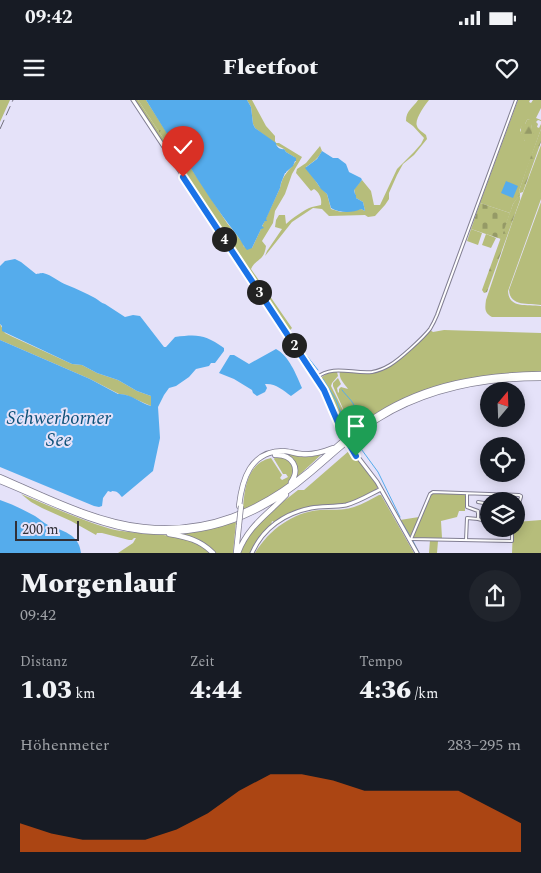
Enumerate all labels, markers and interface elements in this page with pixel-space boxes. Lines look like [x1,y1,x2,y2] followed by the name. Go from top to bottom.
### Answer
[25,3,73,32] text: 09:42
[223,51,318,84] text: Fleetfoot
[20,54,48,82] icon: menu
[493,54,521,82] icon: heart
[162,126,204,177] pin
[169,133,197,161] icon: check
[212,226,236,252] pin: 4
[221,229,228,250] text: 4
[246,280,272,304] pin: 3
[256,282,263,303] text: 3
[282,332,306,358] pin: 2
[291,335,298,356] text: 2
[480,382,525,428] north arrow
[480,382,525,537] map controls
[7,404,112,455] water label: Schwerborner See
[335,405,377,456] pin
[342,412,370,440] icon: arrive
[480,437,525,482] button: locate
[480,492,525,537] button: layers
[15,518,79,541] scale bar
[22,519,59,540] text: 200 m
[20,562,176,605] text: Morgenlauf
[469,570,521,622] button: share
[20,603,56,627] text: 09:42
[20,651,68,672] text: Distanz
[190,651,215,672] text: Zeit
[359,651,402,672] text: Tempo
[20,672,72,710] text: 1.03
[190,672,242,710] text: 4:44
[359,672,411,710] text: 4:36
[72,683,95,704] text: km
[411,683,438,704] text: /km
[20,733,109,757] text: Höhenmeter
[447,733,521,757] text: 283–295 m

